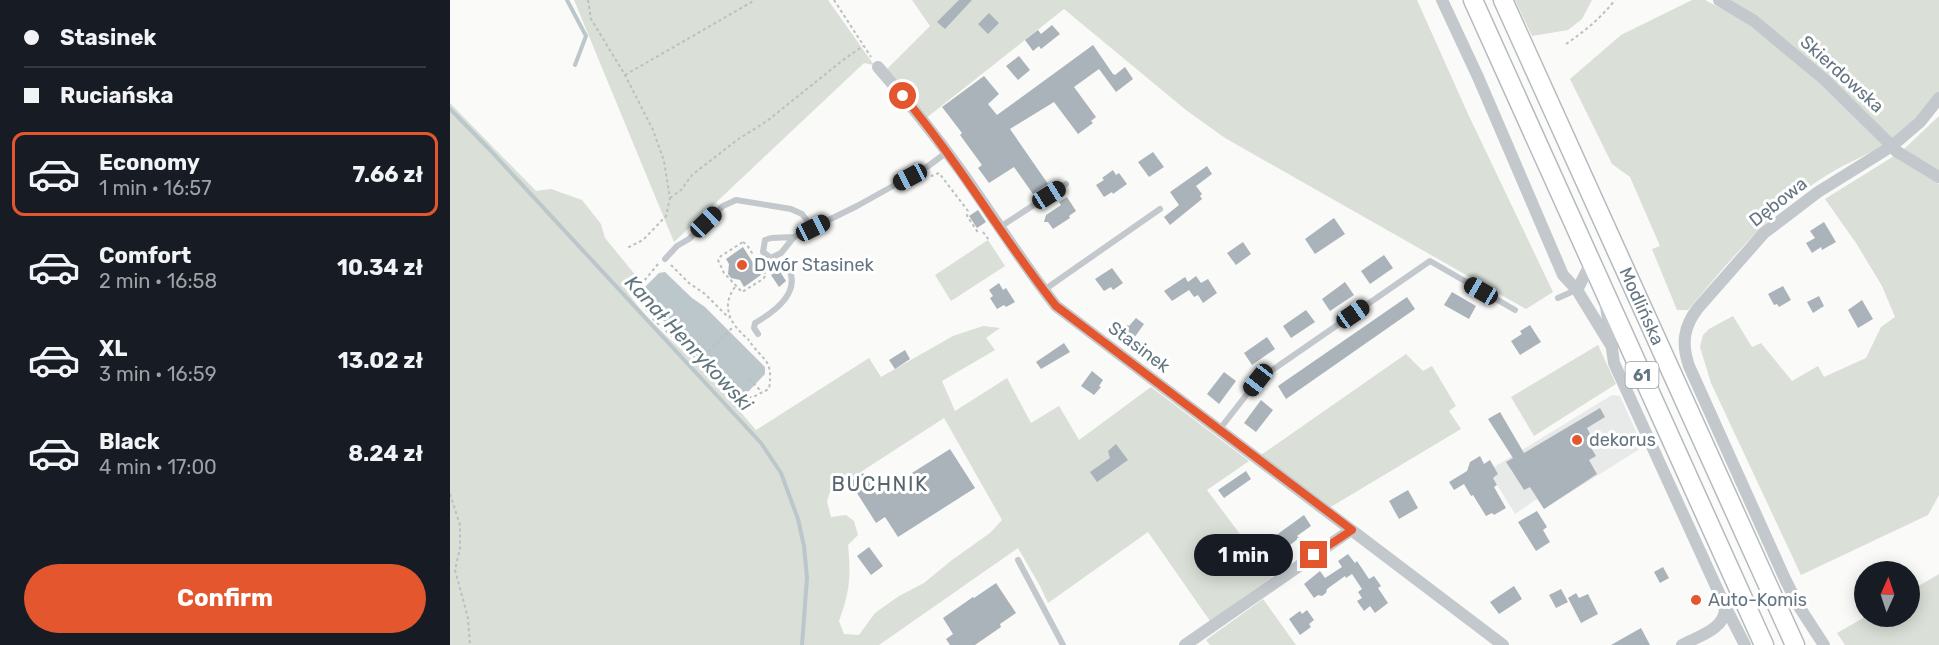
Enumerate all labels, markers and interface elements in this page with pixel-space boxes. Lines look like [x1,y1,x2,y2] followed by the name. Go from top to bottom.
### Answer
[60,24,156,51] text: Stasinek
[1796,31,1888,117] street label: Skierdowska
[60,82,174,109] text: Ruciańska
[889,82,916,109] route start
[27,147,81,201] icon: car
[99,149,200,176] text: Economy
[352,161,423,188] text: 7.66 zł
[890,161,930,193] car
[1745,173,1811,231] street label: Dębowa
[99,176,211,200] text: 1 min · 16:57
[1029,178,1069,212] car
[687,203,725,241] car
[793,212,833,244] car
[27,240,81,294] icon: car
[99,242,191,269] text: Comfort
[337,254,423,281] text: 10.34 zł
[754,254,874,276] place label: Dwór Stasinek
[735,258,749,272] marker: Dwór Stasinek
[1614,264,1669,349] street label: Modlińska
[99,269,217,293] text: 2 min · 16:58
[620,270,759,417] water label: Kanał Henrykowski
[1461,274,1501,308] car
[1333,296,1373,332] car
[1104,317,1175,378] street label: Stasinek
[27,333,81,387] icon: car
[99,335,127,362] text: XL
[338,347,423,374] text: 13.02 zł
[1240,360,1276,400] car
[99,362,217,386] text: 3 min · 16:59
[1626,362,1658,388] road number: 61
[27,426,81,480] icon: car
[99,428,160,455] text: Black
[1589,429,1656,451] place label: dekorus
[1570,433,1584,447] marker: dekorus
[348,440,423,467] text: 8.24 zł
[99,455,217,479] text: 4 min · 17:00
[832,472,928,496] district label: BUCHNIK
[1194,534,1293,576] callout: 1 min
[1300,541,1327,568] route end
[1218,543,1269,567] text: 1 min
[1854,561,1920,627] north arrow
[1854,561,1920,627] map controls
[24,564,426,633] button: Confirm
[1708,589,1807,611] place label: Auto-Komis
[1689,593,1703,607] marker: Auto-Komis

